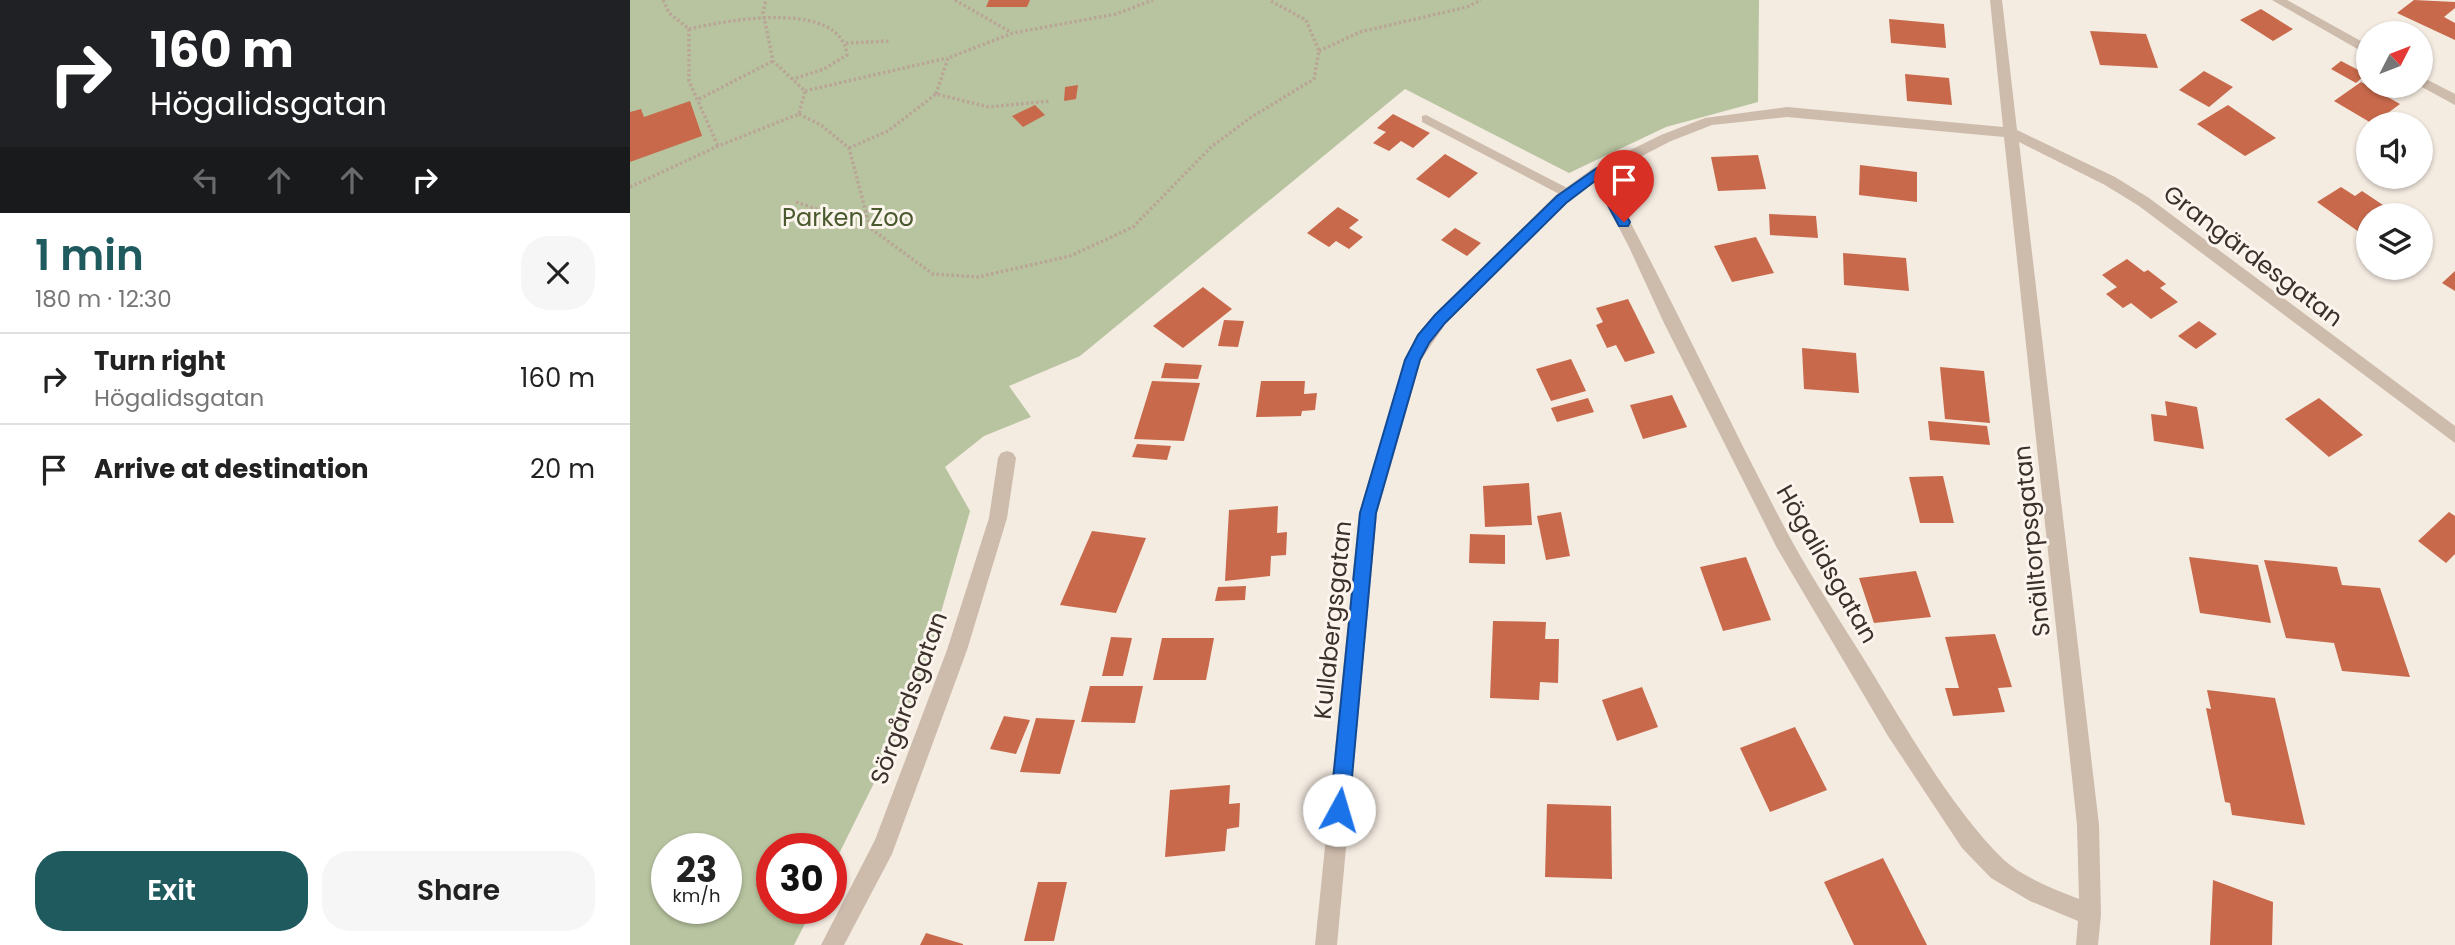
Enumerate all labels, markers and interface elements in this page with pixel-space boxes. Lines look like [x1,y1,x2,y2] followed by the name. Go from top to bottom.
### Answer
[150,16,294,84] text: 160 m
[2356,21,2432,98] north arrow
[2356,21,2433,280] map controls
[35,28,126,119] icon: right
[150,81,387,126] text: Högalidsgatan
[2356,112,2433,189] button: sound
[1594,150,1654,222] pin
[187,161,225,199] icon: left
[260,161,298,199] icon: ahead
[333,161,371,199] icon: ahead
[406,161,444,199] icon: right
[1605,161,1643,199] icon: arrive
[2157,177,2350,334] street label: Grangärdesgatan
[782,201,914,234] park label: Parken Zoo
[2356,203,2433,280] button: layers
[35,226,144,285] text: 1 min
[521,236,595,310] button: close
[35,283,172,315] text: 180 m · 12:30
[94,343,226,379] text: Turn right
[35,360,73,398] icon: right
[520,360,595,396] text: 160 m
[94,382,264,414] text: Högalidsgatan
[2005,444,2058,638] street label: Snälltorpsgatan
[35,451,73,489] icon: arrive
[94,451,369,487] text: Arrive at destination
[530,451,595,487] text: 20 m
[1769,479,1886,649] street label: Högalidsgatan
[1306,519,1359,721] street label: Kullabergsgatan
[862,607,955,789] street label: Sörgårdsgatan
[1302,773,1376,847] position arrow
[756,833,847,924] speed limit sign: 30
[676,845,717,894] text: 23
[35,851,308,931] button: Exit
[322,851,595,931] button: Share
[673,883,720,908] text: km/h

